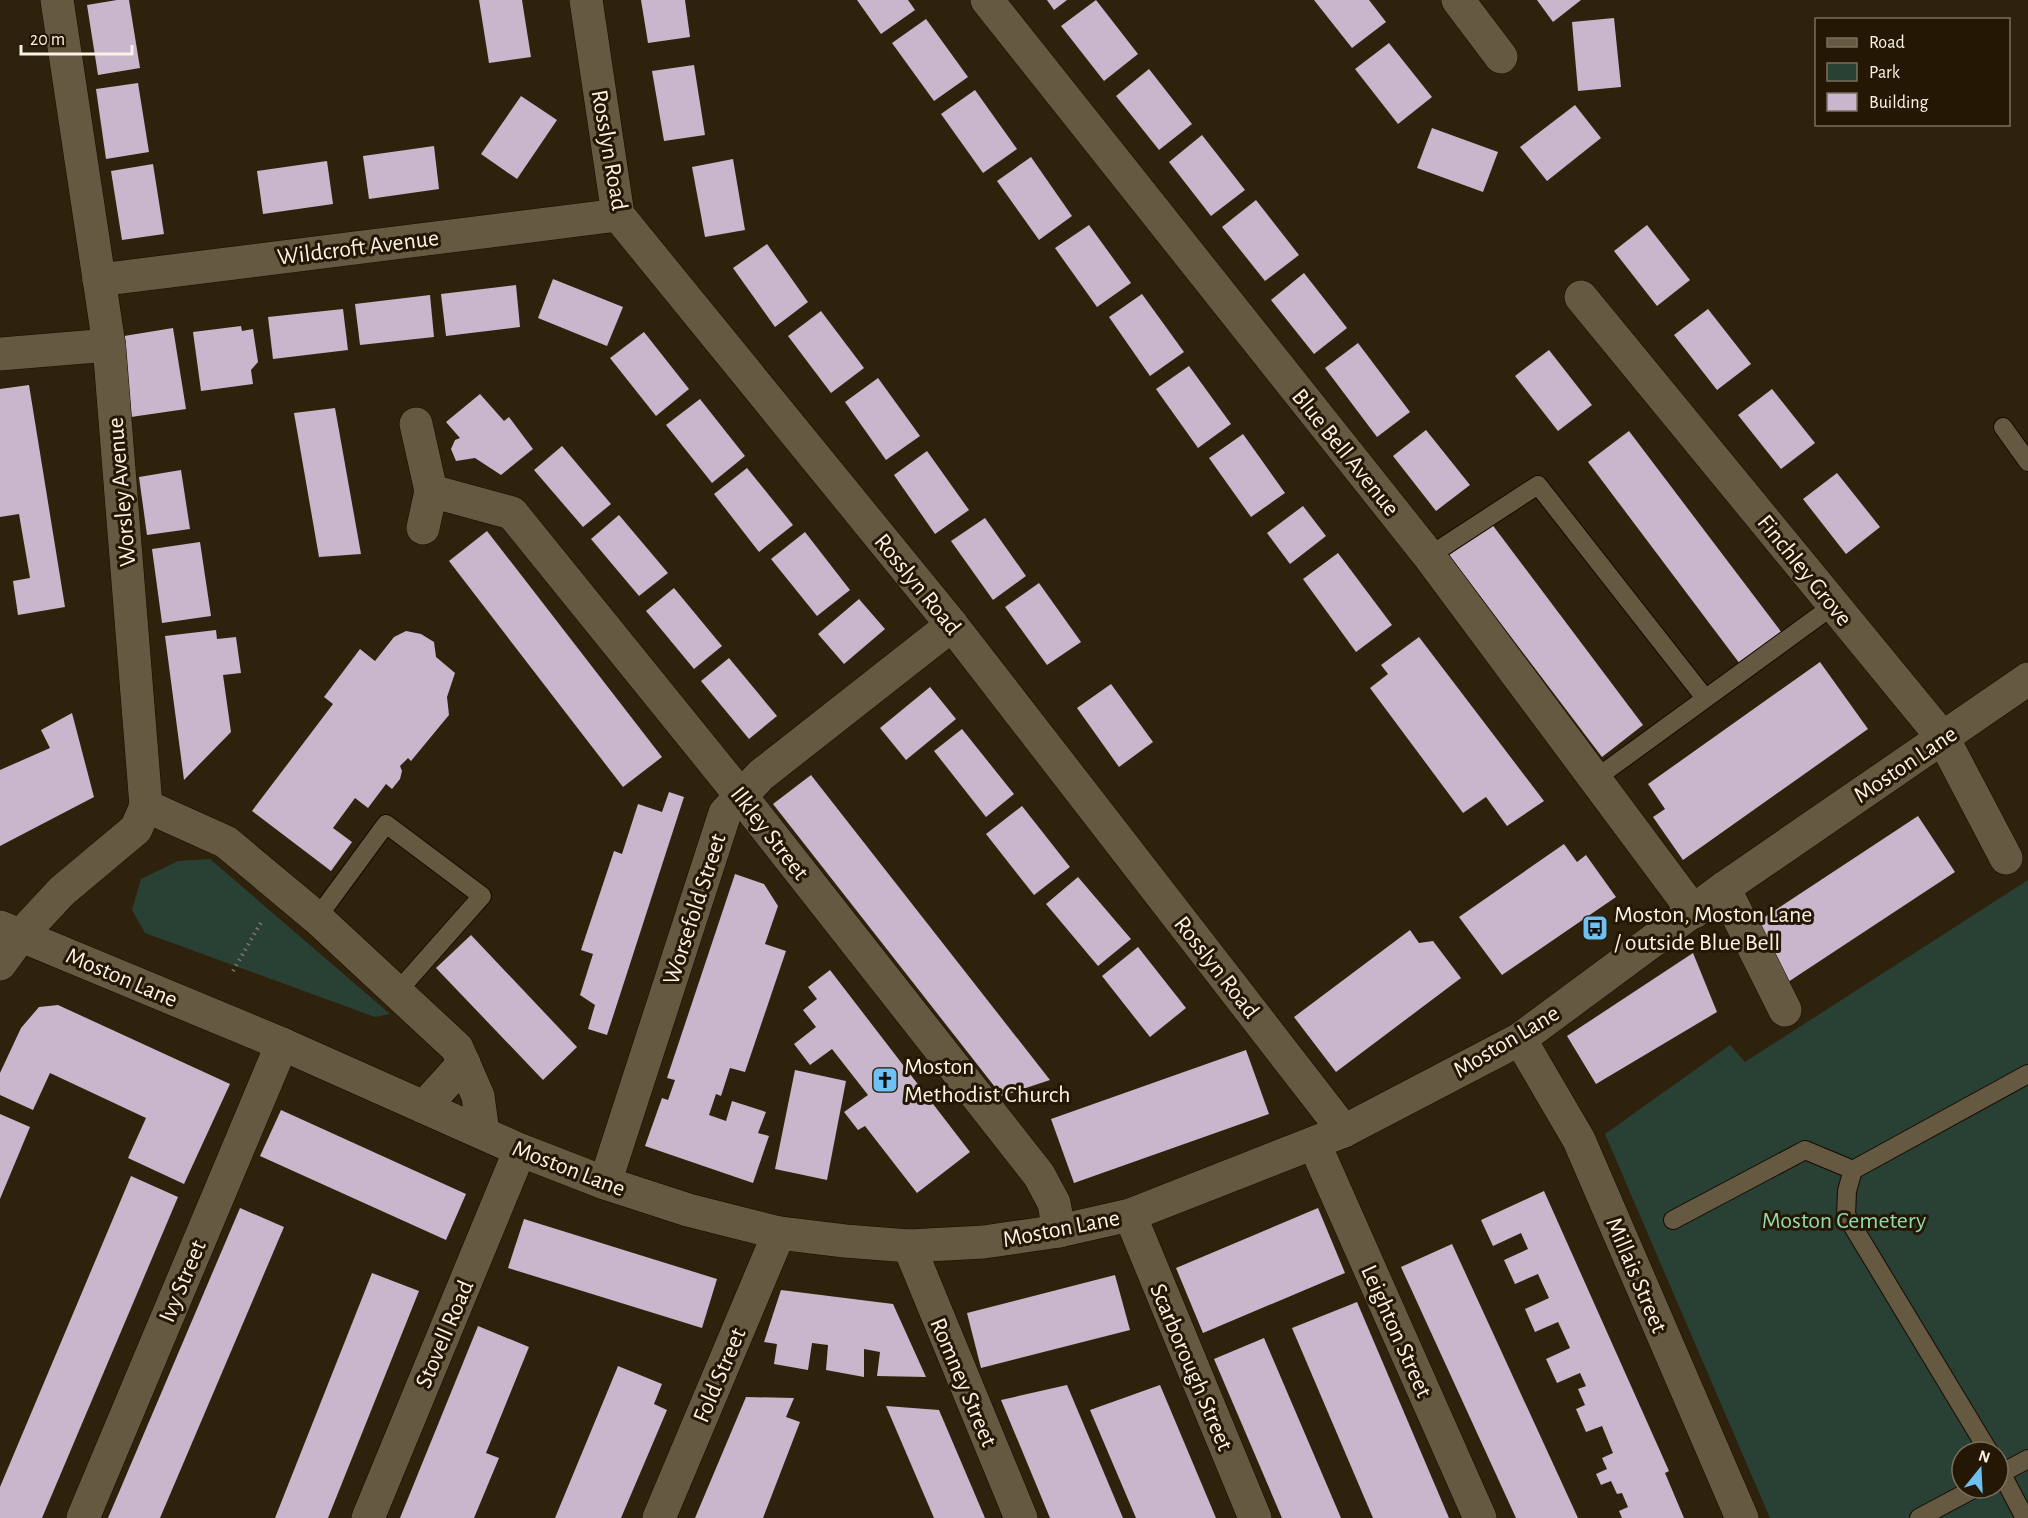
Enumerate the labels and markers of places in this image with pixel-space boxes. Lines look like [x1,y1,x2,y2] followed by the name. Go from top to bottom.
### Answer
[1614,903,1812,955] place label: Moston, Moston Lane / outside Blue Bell
[1580,913,1610,943] bus stop icon: Moston, Moston Lane / outside Blue Bell
[904,1055,1071,1107] place label: Moston Methodist Church
[870,1065,900,1095] church icon: Moston Methodist Church

